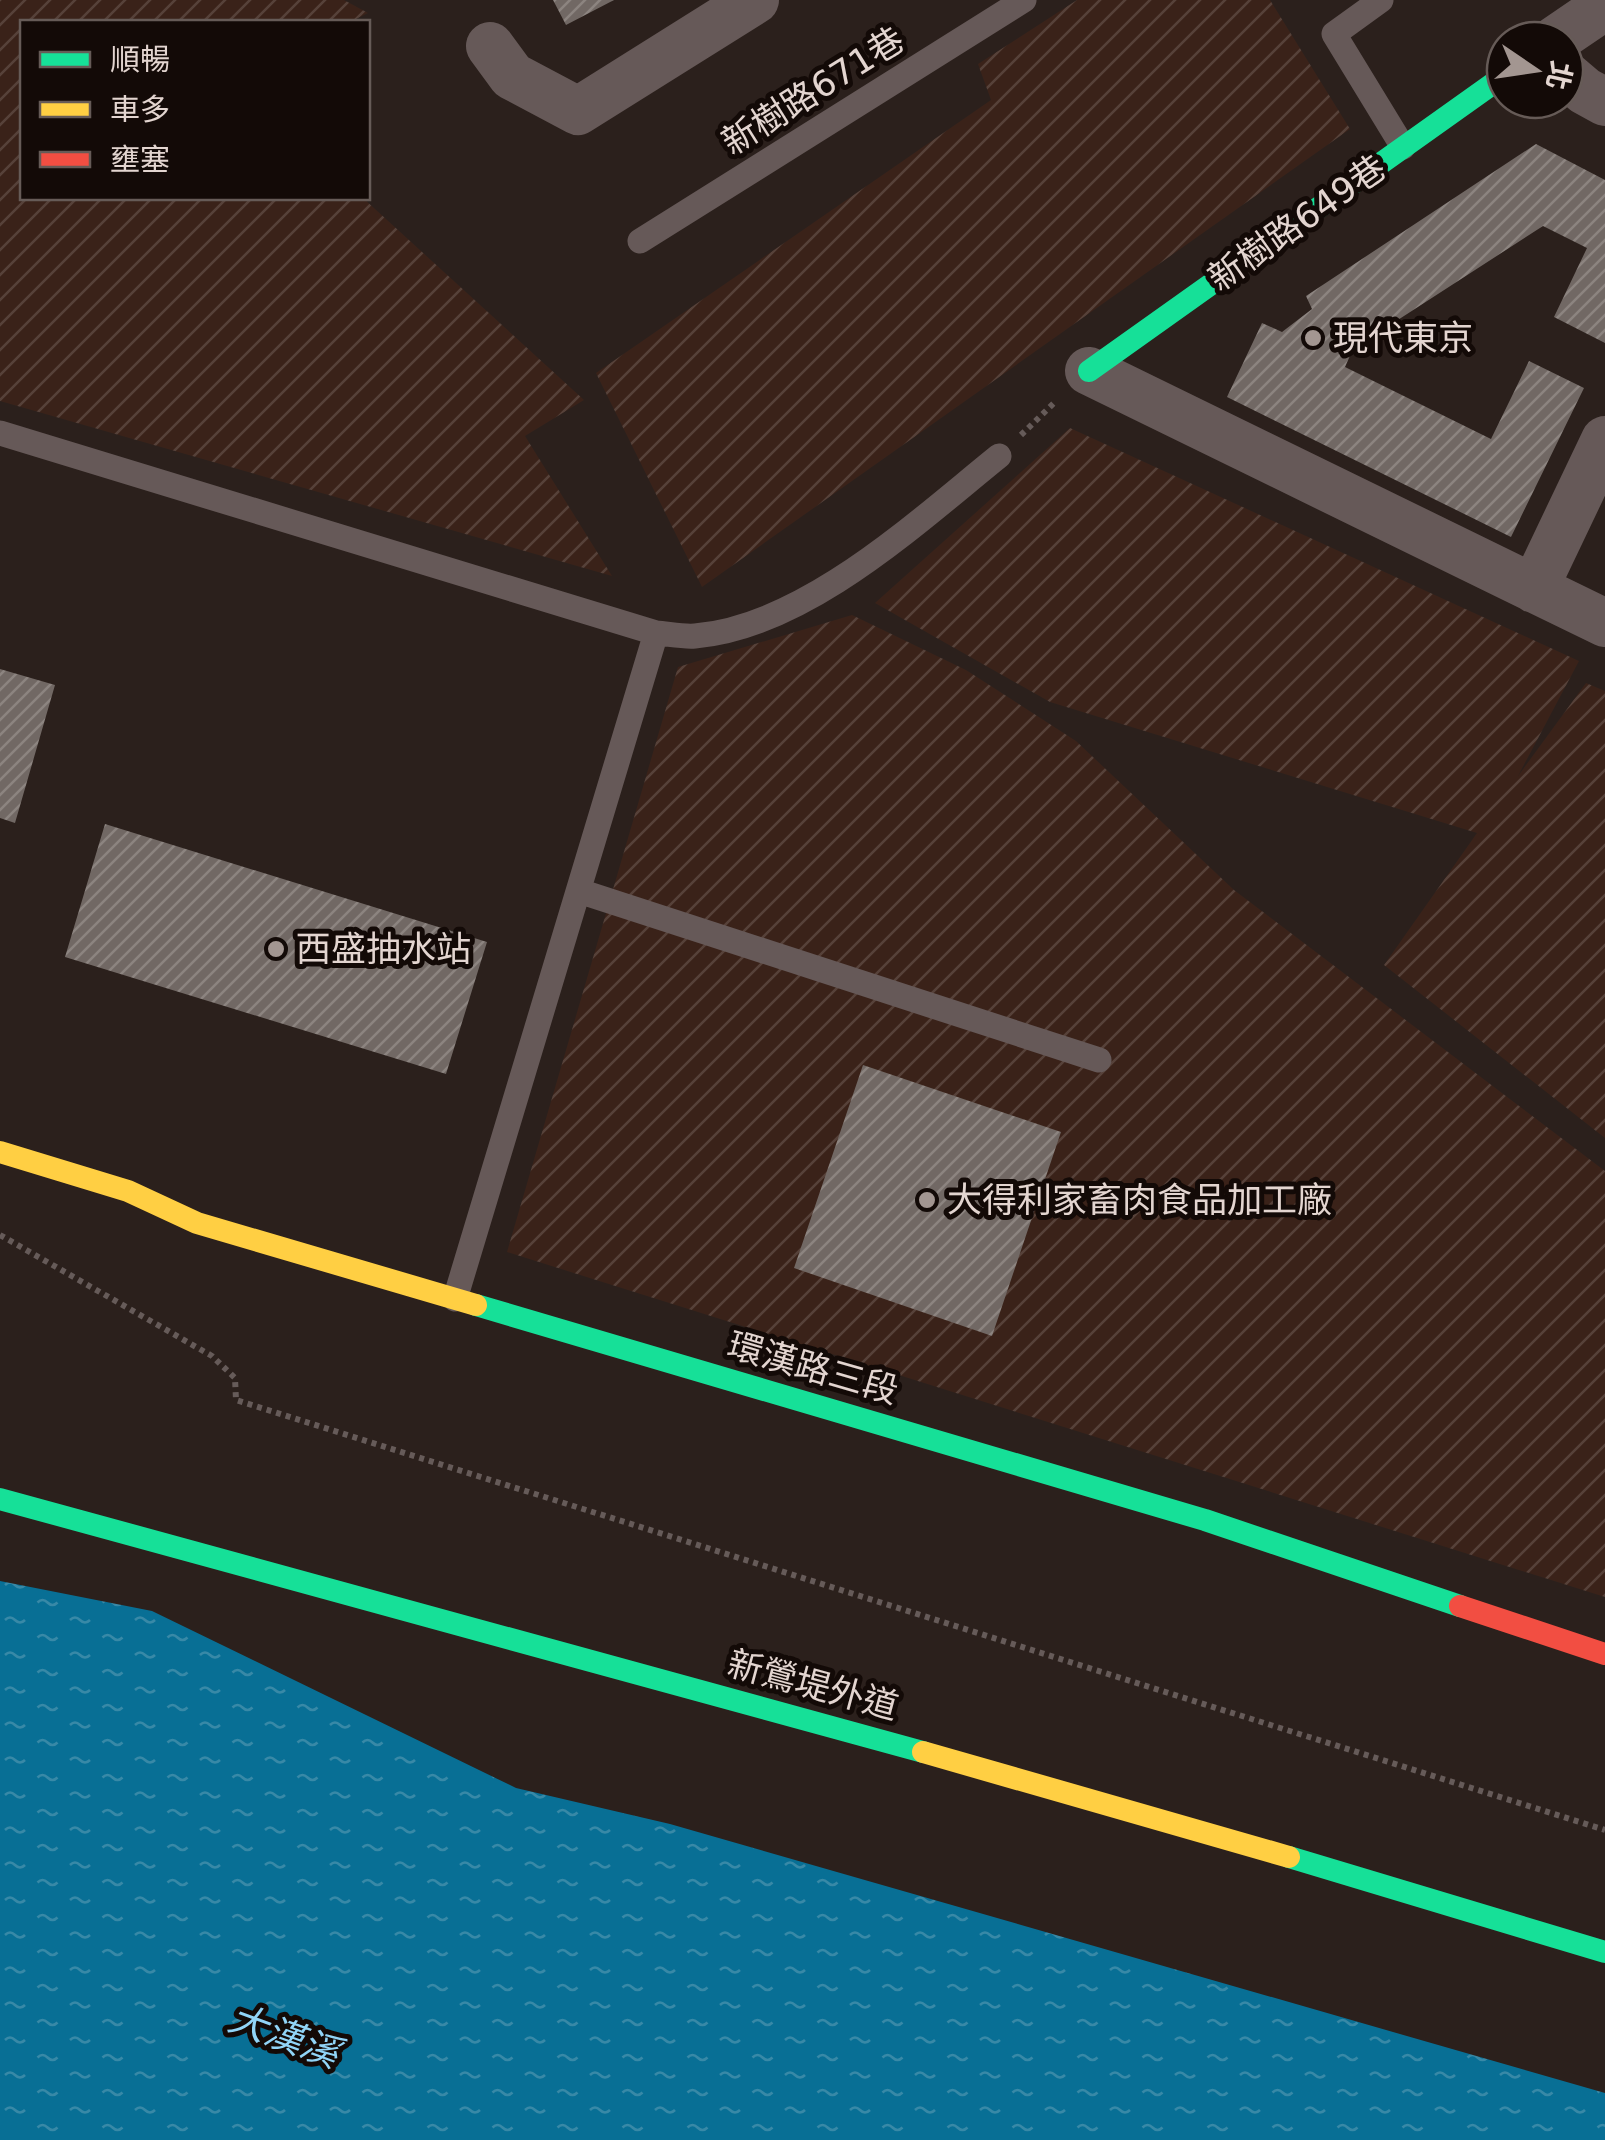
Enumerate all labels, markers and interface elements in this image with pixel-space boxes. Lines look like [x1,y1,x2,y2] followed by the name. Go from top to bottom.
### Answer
[715,19,911,163] street label: 新樹路671巷
[20,20,370,200] legend
[1485,20,1585,120] north arrow
[110,42,170,77] text: 順暢
[1540,58,1578,93] text: 北
[110,92,170,127] text: 車多
[110,142,170,177] text: 壅塞
[1201,147,1393,299] street label: 新樹路649巷
[1333,318,1473,358] place label: 現代東京
[1302,327,1324,349] marker: 現代東京
[296,929,471,969] place label: 西盛抽水站
[265,938,287,960] marker: 西盛抽水站
[947,1180,1332,1220] place label: 大得利家畜肉食品加工廠
[916,1189,938,1211] marker: 大得利家畜肉食品加工廠
[723,1325,903,1411] street label: 環漢路三段
[723,1643,903,1727] street label: 新鶯堤外道
[223,1996,350,2078] water label: 大漢溪

